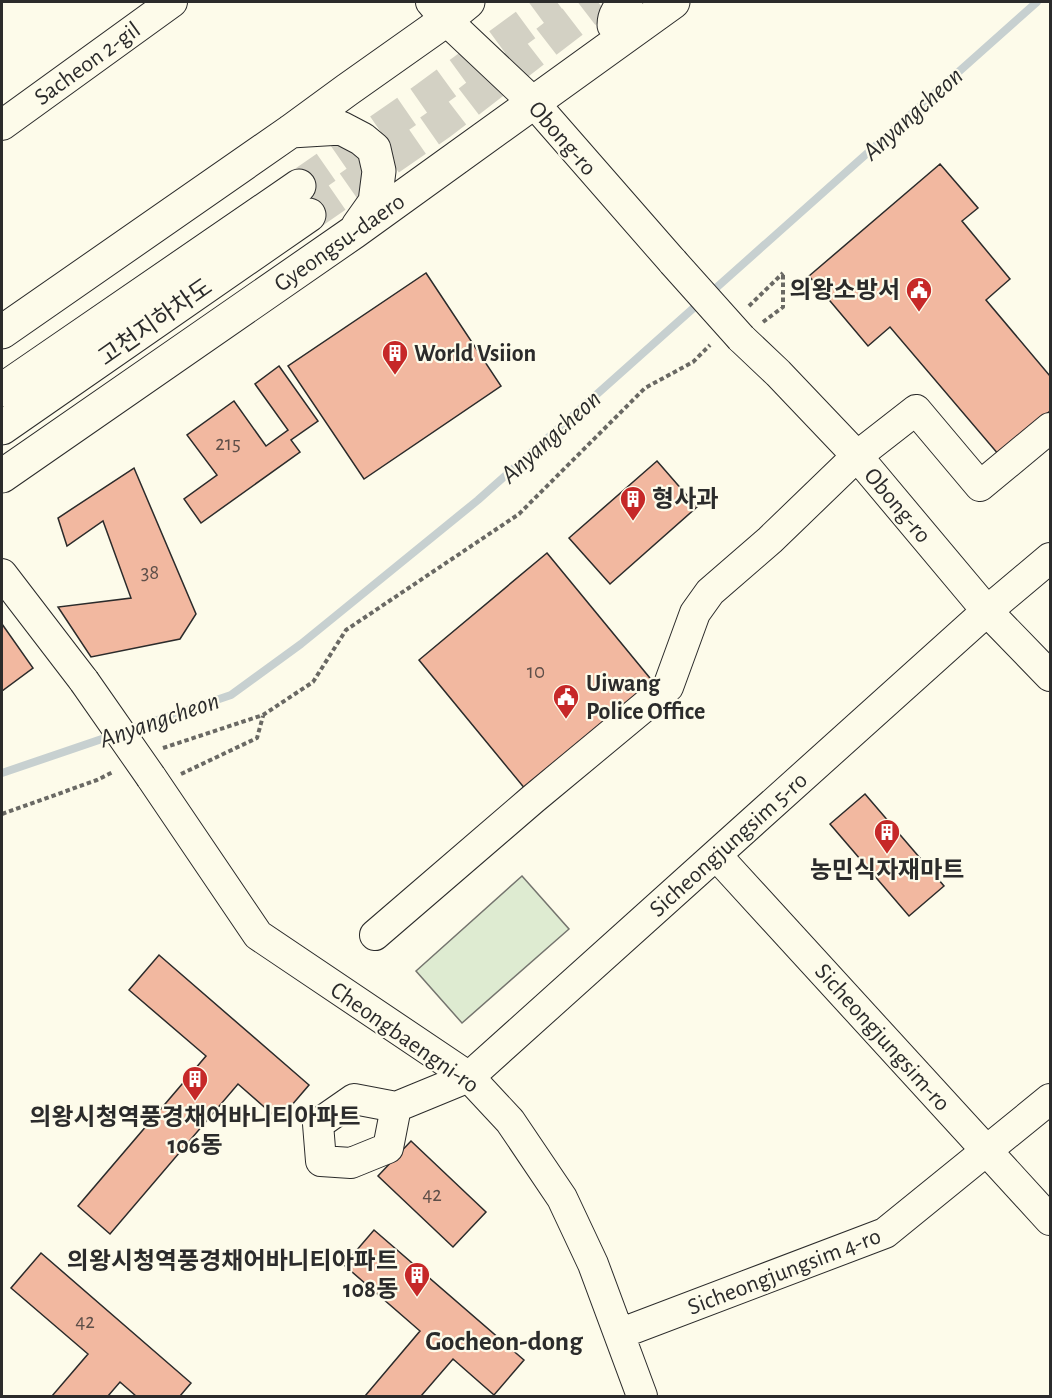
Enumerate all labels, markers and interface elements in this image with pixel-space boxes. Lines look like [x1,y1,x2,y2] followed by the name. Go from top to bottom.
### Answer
[30,18,145,110] street label: Sacheon 2-gil
[857,62,968,166] water label: Anyangcheon
[524,97,601,181] street label: Obong-ro
[270,189,409,297] street label: Gyeongsu-daero
[94,274,217,371] street label: 고천지하차도
[904,275,934,313] public building icon: 의왕소방서
[790,277,900,303] place label: 의왕소방서
[380,338,410,376] building icon: World Vsiion
[414,342,536,366] place label: World Vsiion
[495,385,606,489] water label: Anyangcheon
[215,433,241,454] house number: 215
[859,463,935,548] street label: Obong-ro
[618,484,648,522] building icon: 형사과
[652,486,718,512] place label: 형사과
[141,562,159,583] house number: 38
[527,661,545,682] house number: 10
[586,672,705,724] place label: Uiwang Police Office
[551,682,581,720] public building icon: Uiwang Police Office
[95,687,223,753] water label: Anyangcheon
[645,768,812,922] street label: Sicheongjungsim 5-ro
[872,817,902,855] building icon: 농민식자재마트
[810,857,964,883] place label: 농민식자재마트
[810,959,954,1116] street label: Sicheongjungsim-ro
[326,978,483,1098] street label: Cheongbaengni-ro
[180,1064,210,1102] building icon: 의왕시청역풍경채어바니티아파트 106동
[29,1104,361,1158] place label: 의왕시청역풍경채어바니티아파트 106동
[422,1184,442,1205] house number: 42
[685,1224,884,1320] street label: Sicheongjungsim 4-ro
[67,1248,398,1302] place label: 의왕시청역풍경채어바니티아파트 108동
[402,1260,432,1298] building icon: 의왕시청역풍경채어바니티아파트 108동
[75,1311,95,1332] house number: 42
[425,1328,583,1355] district label: Gocheon-dong

